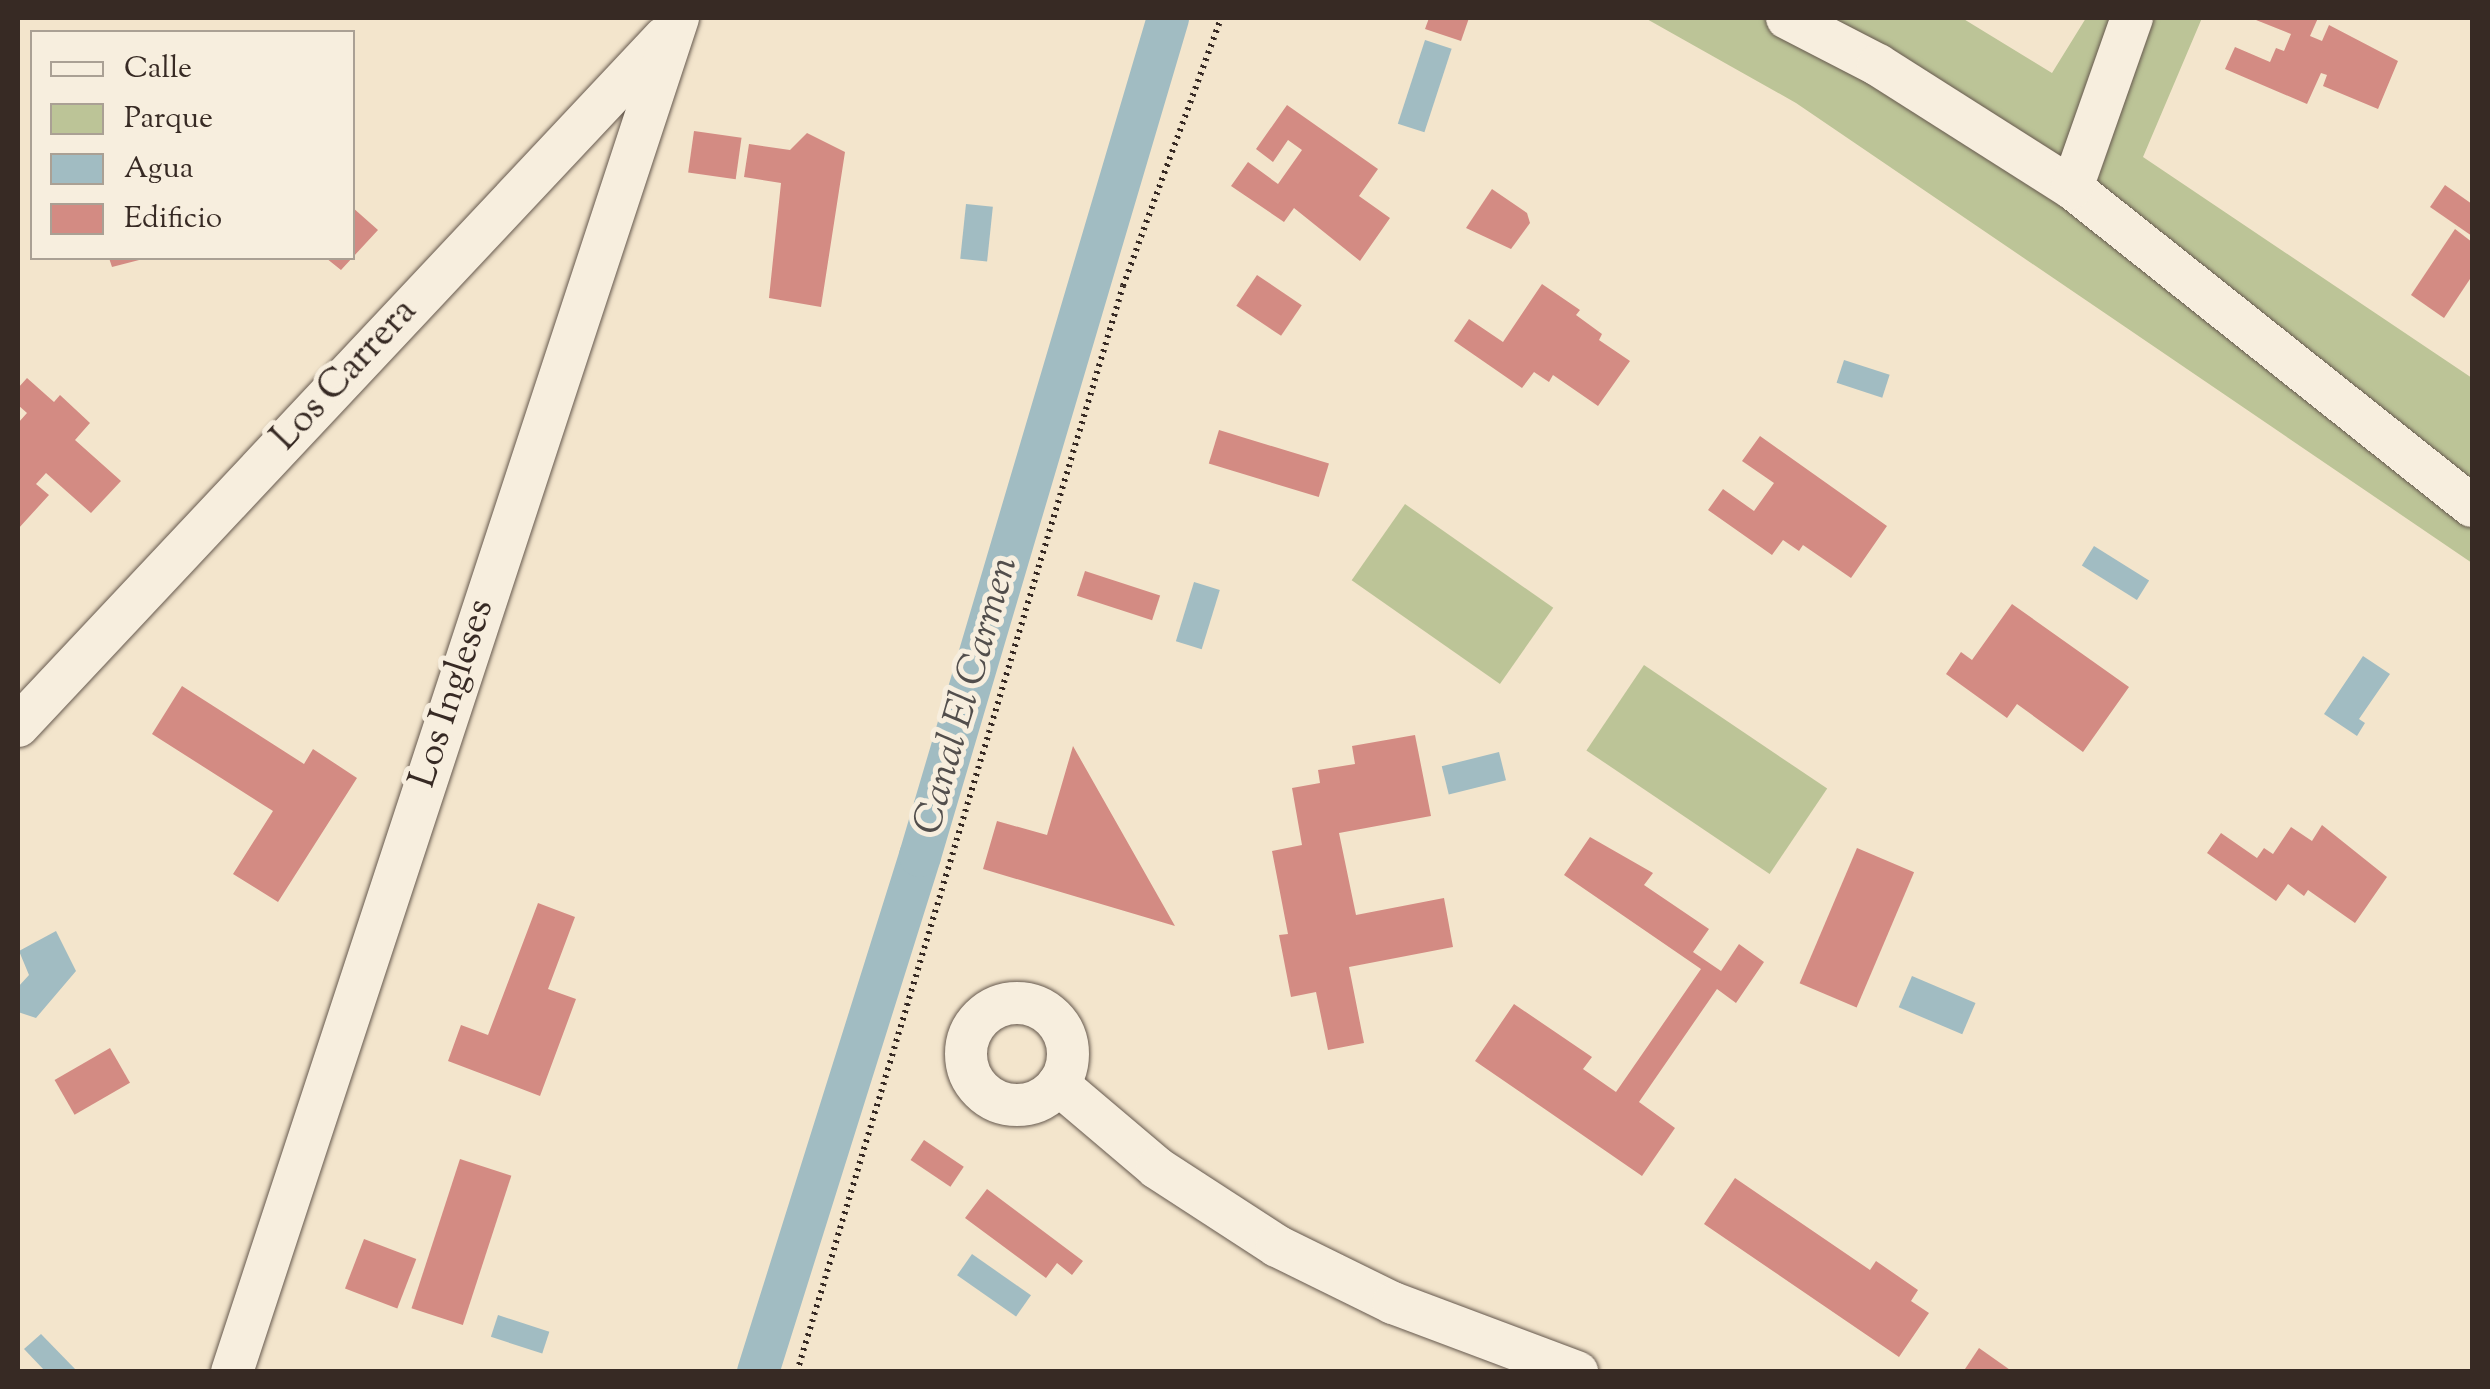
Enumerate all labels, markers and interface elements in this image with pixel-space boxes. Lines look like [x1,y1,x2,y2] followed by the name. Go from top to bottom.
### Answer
[30,30,355,260] legend
[124,48,192,91] text: Calle
[124,98,213,141] text: Parque
[124,148,194,191] text: Agua
[124,198,222,241] text: Edificio
[264,290,428,462] street label: Los Carrera
[905,552,1031,840] water label: Canal El Carmen
[402,594,506,794] street label: Los Ingleses

